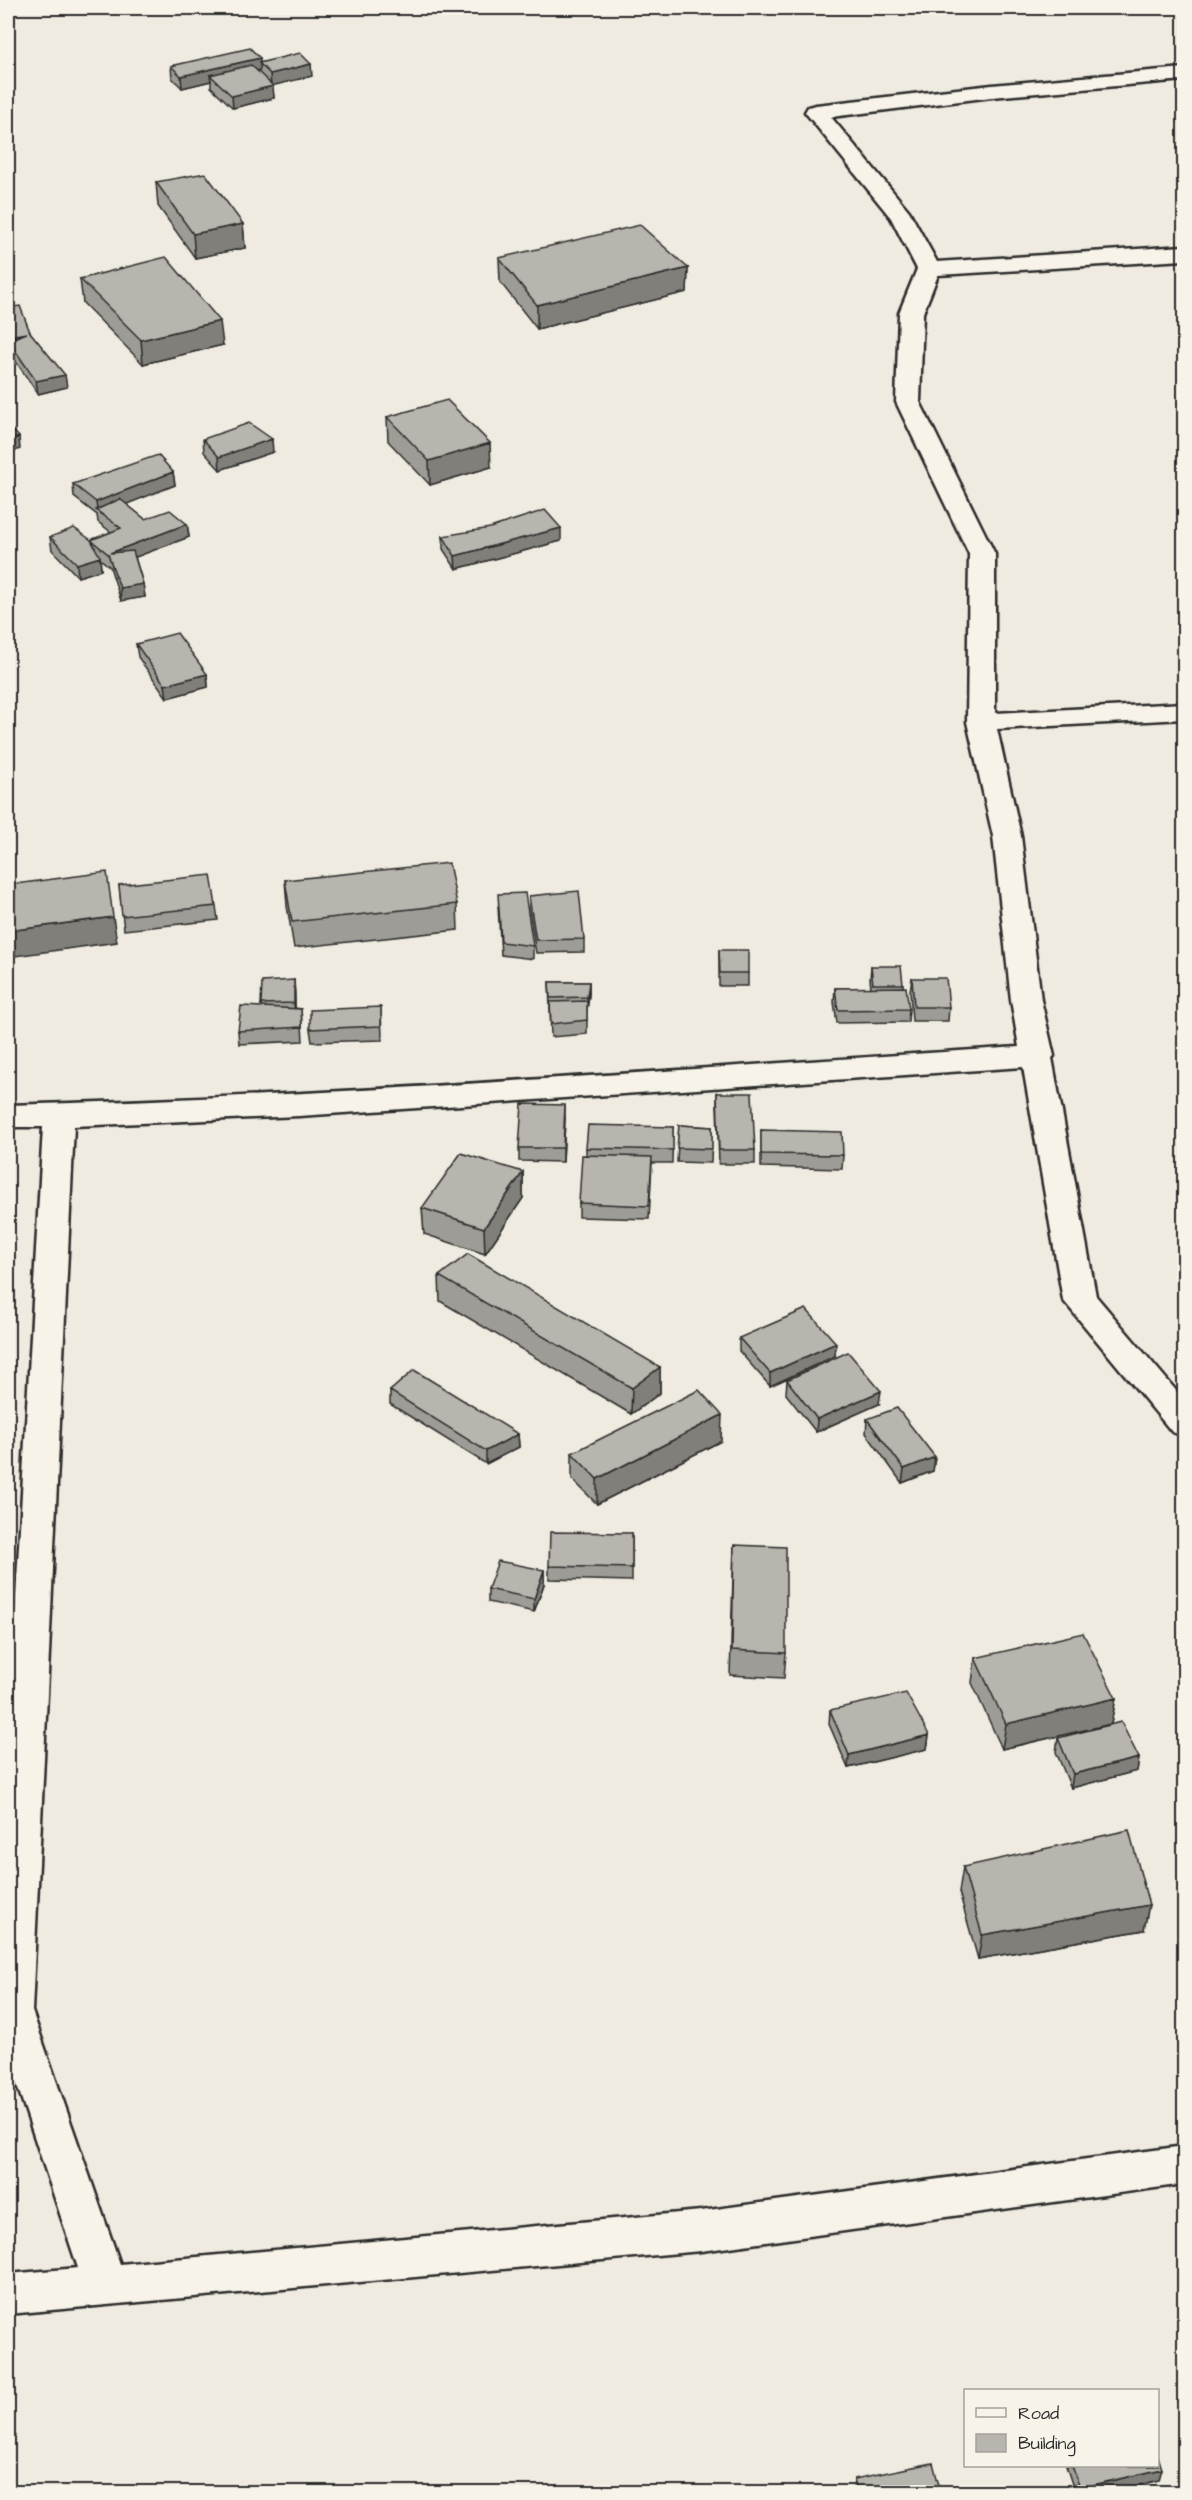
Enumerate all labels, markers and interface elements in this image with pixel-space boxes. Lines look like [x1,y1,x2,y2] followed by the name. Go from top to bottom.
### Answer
[964,2389,1159,2467] legend
[1018,2401,1059,2426] text: Road
[1018,2431,1076,2457] text: Building

